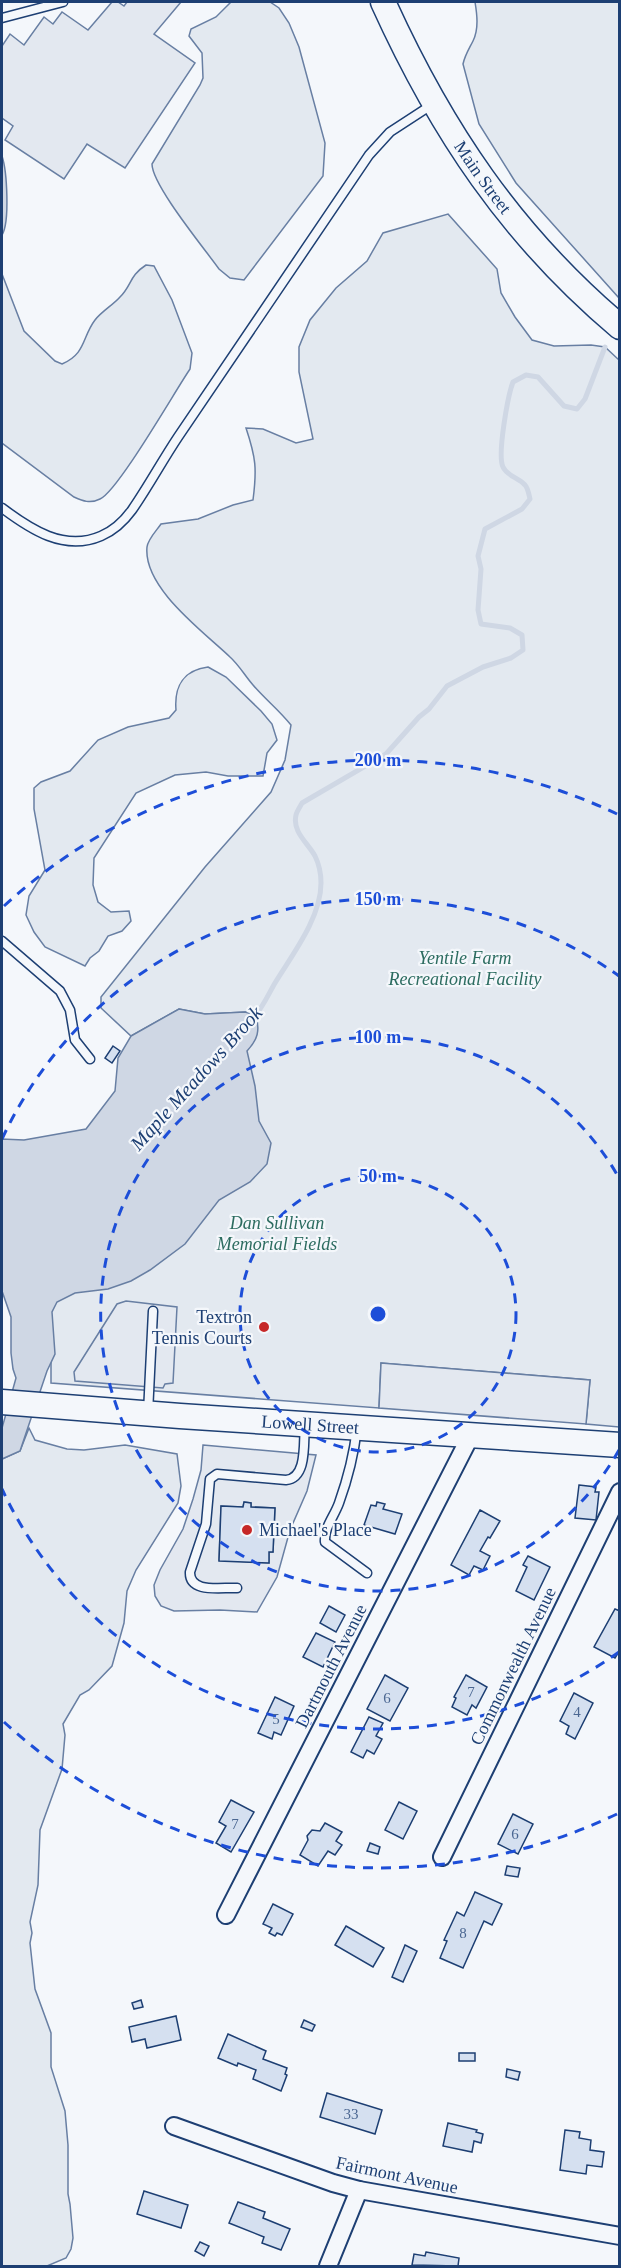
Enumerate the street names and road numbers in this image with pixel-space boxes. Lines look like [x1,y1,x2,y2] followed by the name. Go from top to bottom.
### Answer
[450,137,515,218] street label: Main Street
[261,1411,360,1438] street label: Lowell Street
[466,1584,560,1748] street label: Commonwealth Avenue
[291,1601,371,1731] street label: Dartmouth Avenue
[334,2152,460,2198] street label: Fairmont Avenue

